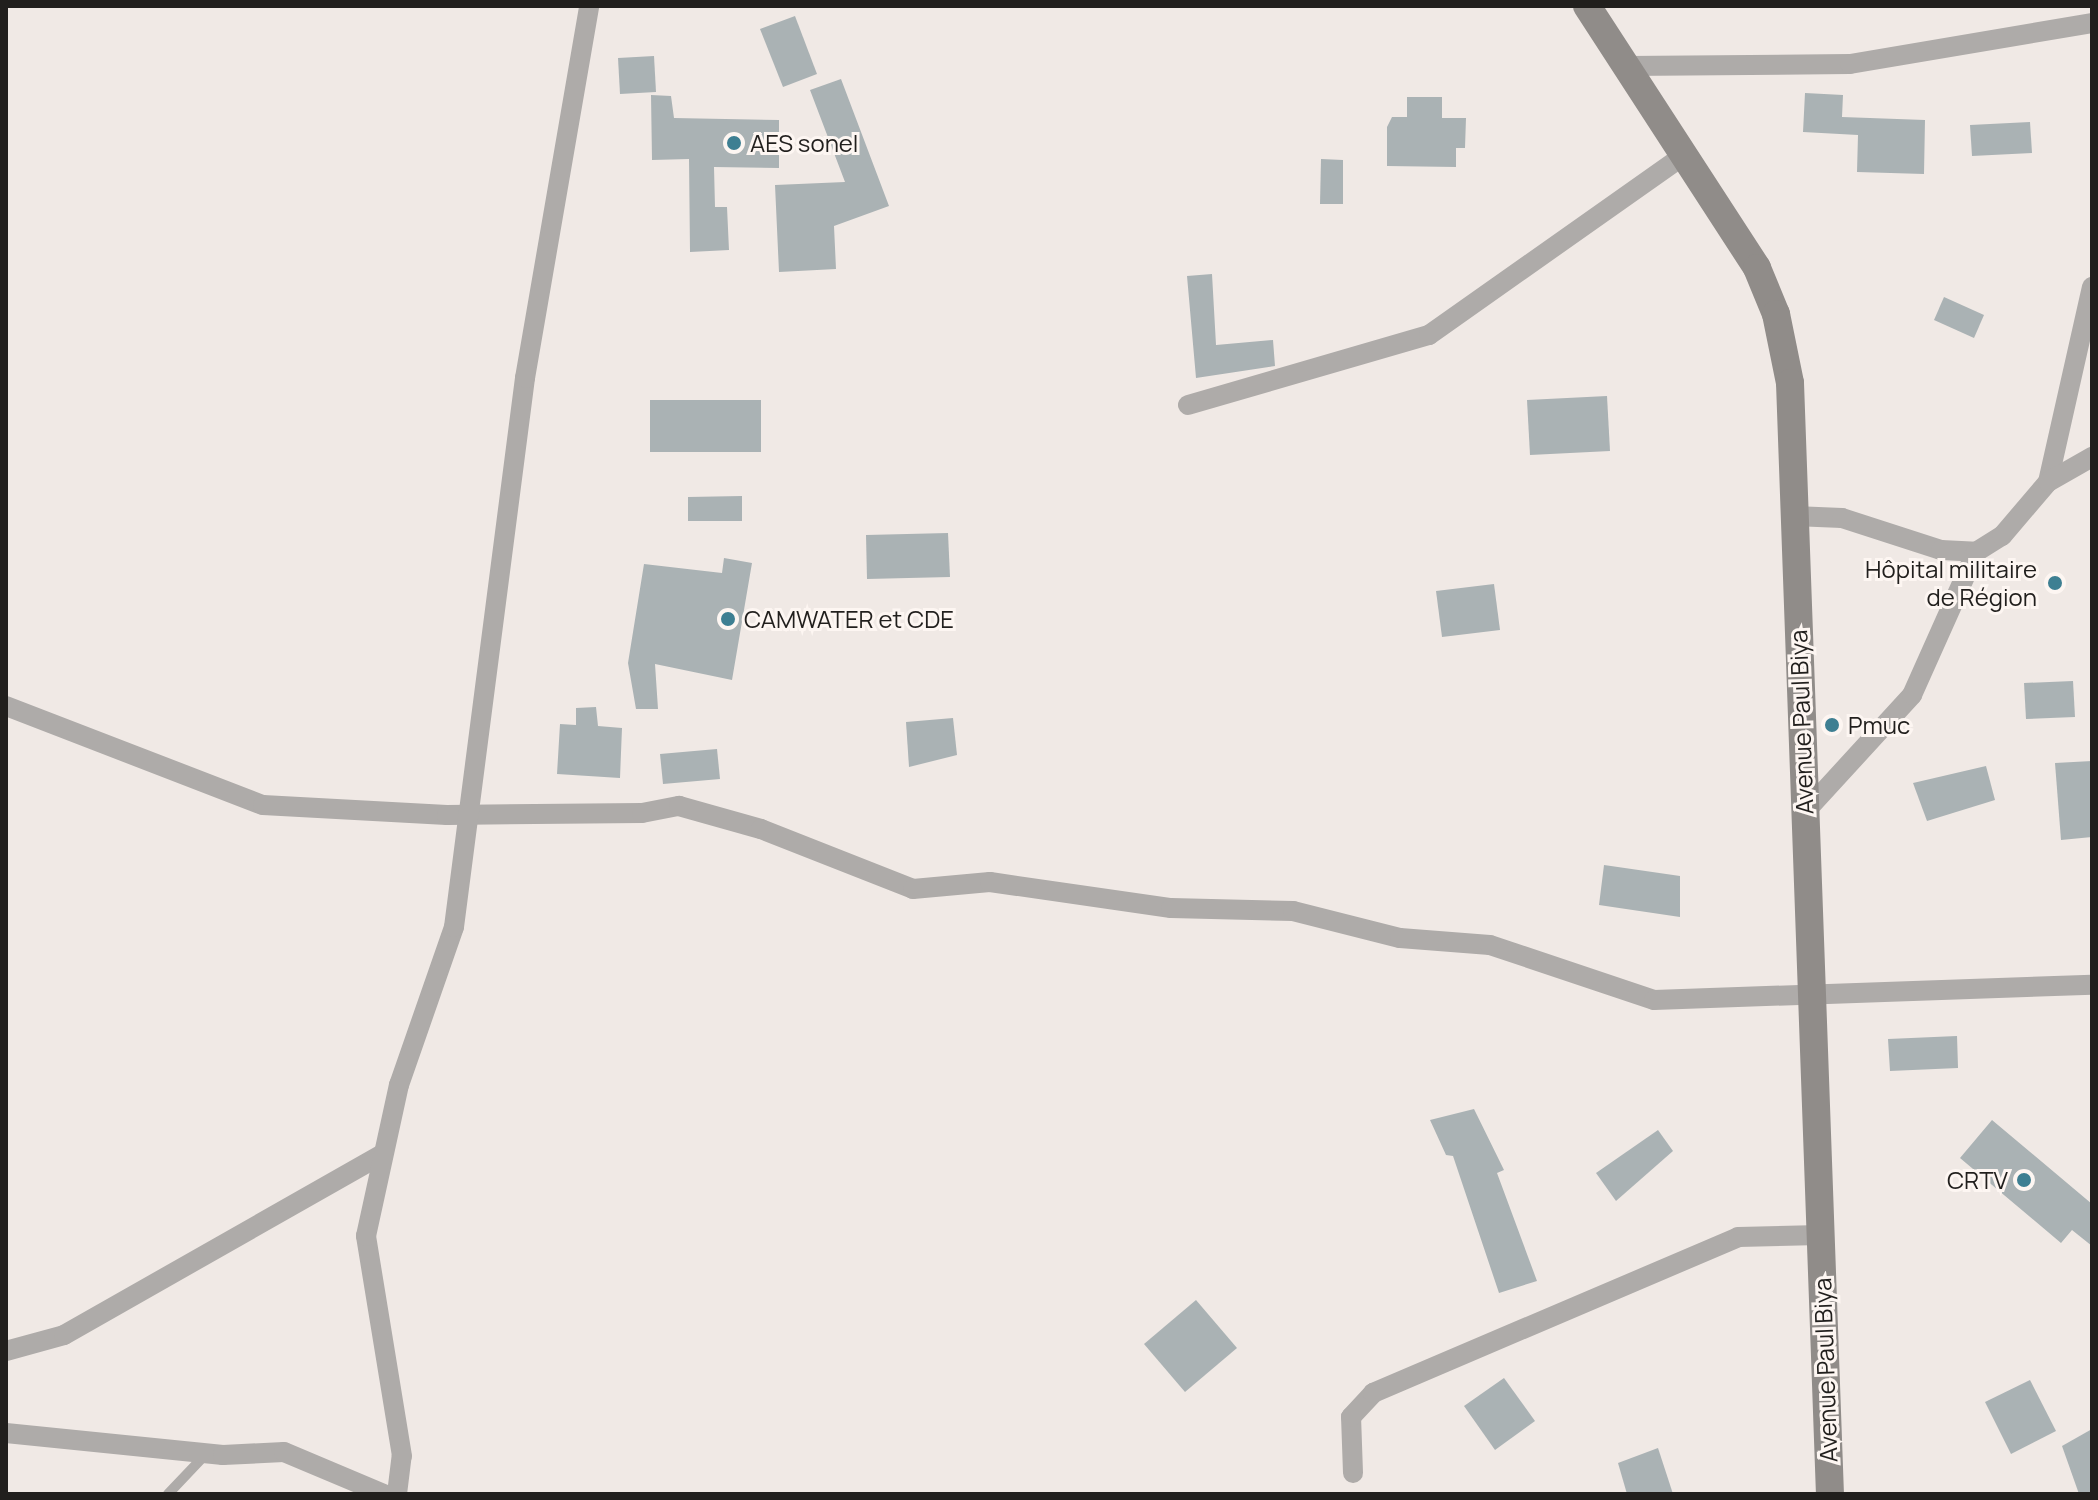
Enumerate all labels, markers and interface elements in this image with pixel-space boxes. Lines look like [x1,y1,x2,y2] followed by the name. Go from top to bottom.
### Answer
[750,129,858,157] place label: AES sonel
[725,134,743,152] marker: AES sonel
[1865,555,2037,611] place label: Hôpital militaire de Région
[2044,572,2066,594] marker: Hôpital militaire de Région
[744,605,954,633] place label: CAMWATER et CDE
[719,610,737,628] marker: CAMWATER et CDE
[1783,629,1819,815] street label: Avenue Paul Biya
[1848,711,1910,739] place label: Pmuc
[1823,716,1841,734] marker: Pmuc
[1947,1166,2008,1194] place label: CRTV
[2015,1171,2033,1189] marker: CRTV
[1807,1277,1843,1463] street label: Avenue Paul Biya

